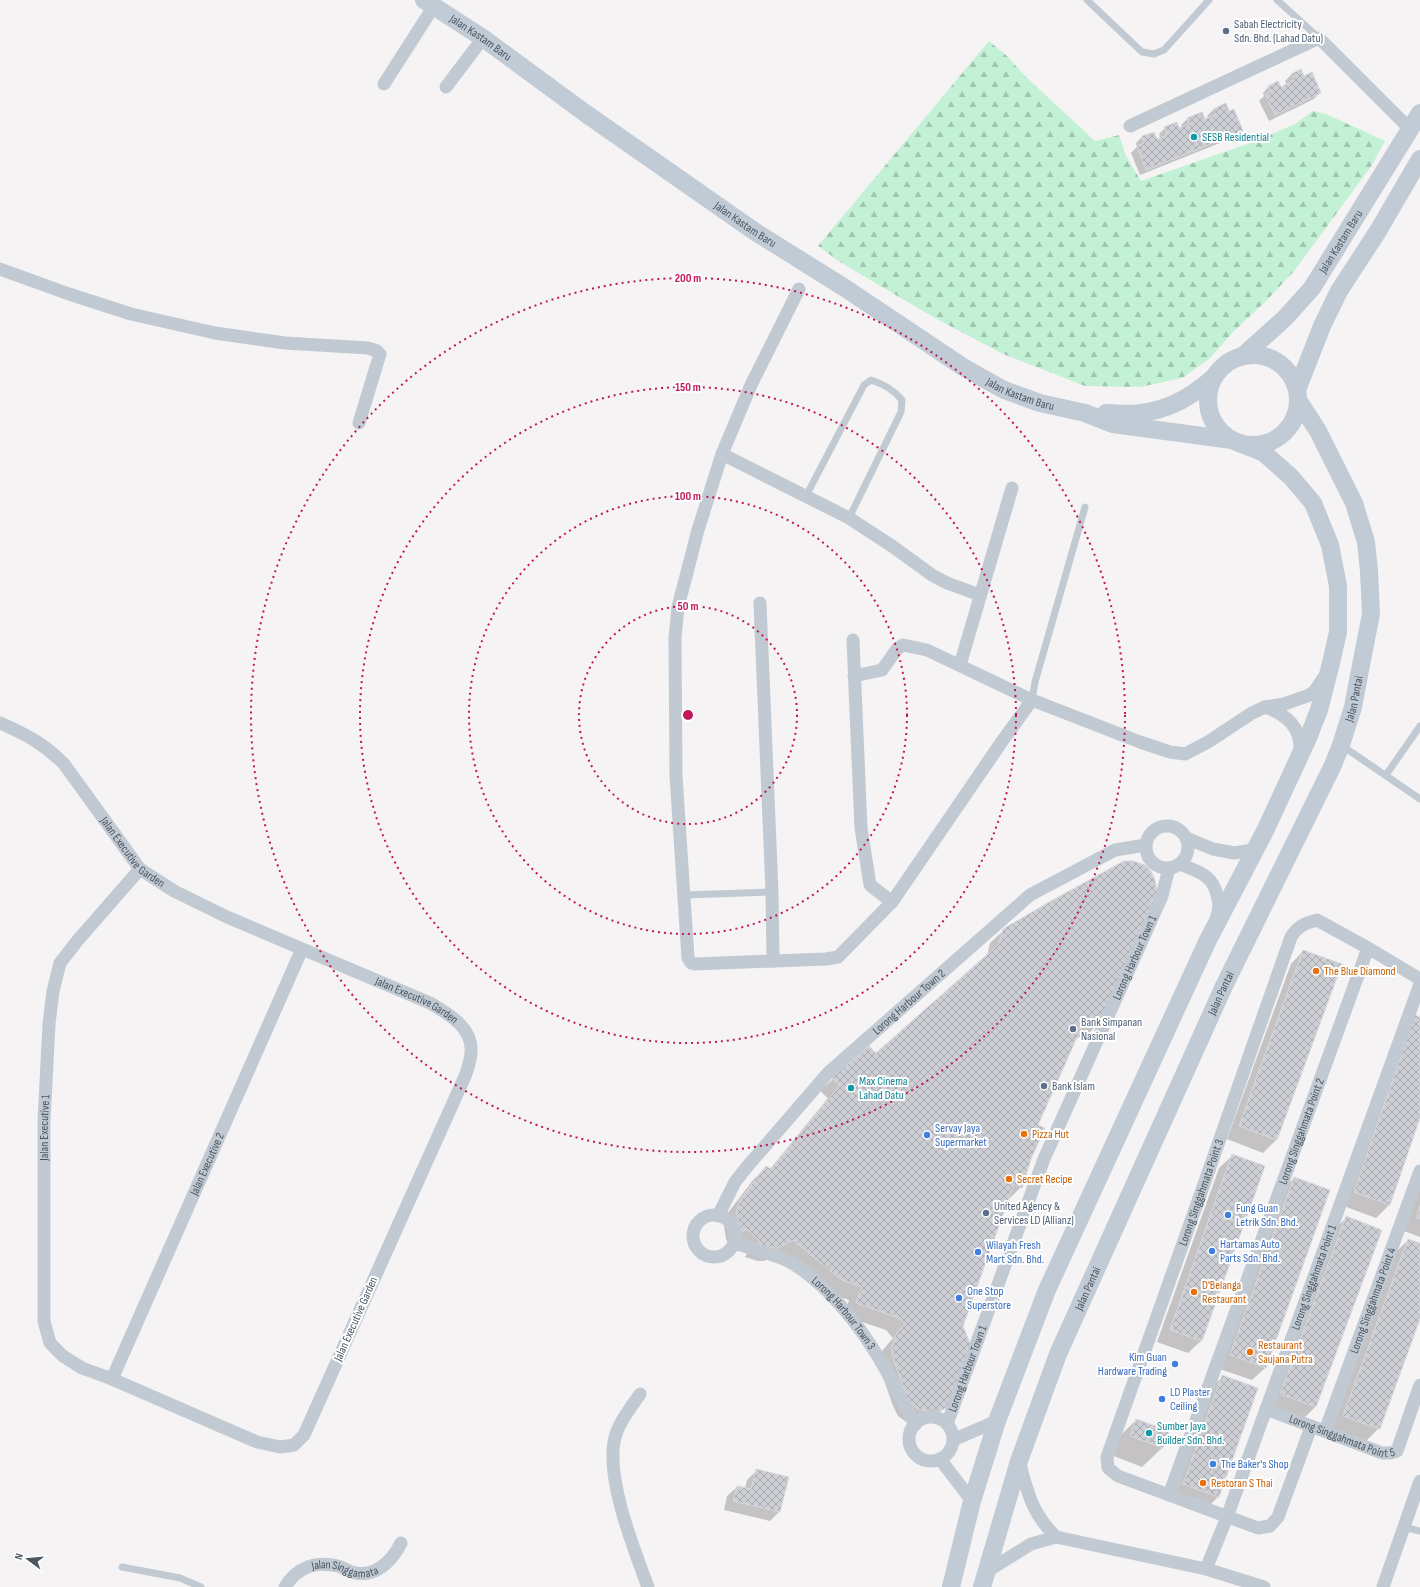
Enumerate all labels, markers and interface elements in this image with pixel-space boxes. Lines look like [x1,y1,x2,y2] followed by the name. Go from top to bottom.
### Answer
[446,11,515,64] street label: Jalan Kastam Baru
[1234,17,1323,46] place label: Sabah Electricity Sdn. Bhd. (Lahad Datu)
[1221,26,1231,36] marker: Sabah Electricity Sdn. Bhd. (Lahad Datu)
[1202,130,1269,145] place label: SESB Residential
[1189,132,1199,142] marker: SESB Residential
[711,198,779,251] street label: Jalan Kastam Baru
[1315,207,1366,277] street label: Jalan Kastam Baru
[675,271,701,286] text: 200 m
[983,374,1056,413] street label: Jalan Kastam Baru
[675,380,701,395] text: 150 m
[675,489,701,504] text: 100 m
[678,599,698,614] text: 50 m
[1341,675,1366,724] street label: Jalan Pantai
[681,708,695,722] centre of rings
[97,813,168,891] street label: Jalan Executive Garden
[1109,912,1160,1002] street label: Lorong Harbour Town 1
[1324,964,1396,979] place label: The Blue Diamond
[869,966,948,1038] street label: Lorong Harbour Town 2
[1311,966,1321,976] marker: The Blue Diamond
[1204,969,1237,1018] street label: Jalan Pantai
[372,973,462,1027] street label: Jalan Executive Garden
[1081,1015,1142,1044] place label: Bank Simpanan Nasional
[1068,1024,1078,1034] marker: Bank Simpanan Nasional
[859,1074,908,1103] place label: Max Cinema Lahad Datu
[1275,1076,1327,1186] street label: Lorong Singgahmata Point 2
[1052,1079,1095,1094] place label: Bank Islam
[1039,1081,1049,1091] marker: Bank Islam
[846,1083,856,1093] marker: Max Cinema Lahad Datu
[37,1093,53,1162] street label: Jalan Executive 1
[935,1121,987,1150] place label: Servay Jaya Supermarket
[1032,1127,1070,1142] place label: Pizza Hut
[1019,1129,1029,1139] marker: Pizza Hut
[186,1130,227,1199] street label: Jalan Executive 2
[922,1130,932,1140] marker: Servay Jaya Supermarket
[1175,1137,1227,1248] street label: Lorong Singgahmata Point 3
[1017,1172,1073,1187] place label: Secret Recipe
[1004,1174,1014,1184] marker: Secret Recipe
[994,1199,1074,1228] place label: United Agency & Services LD (Allianz)
[1236,1201,1298,1230] place label: Fung Guan Letrik Sdn. Bhd.
[981,1208,991,1218] marker: United Agency & Services LD (Allianz)
[1223,1210,1233,1220] marker: Fung Guan Letrik Sdn. Bhd.
[1288,1222,1340,1332] street label: Lorong Singgahmata Point 1
[1220,1237,1280,1266] place label: Hartamas Auto Parts Sdn. Bhd.
[986,1238,1044,1267] place label: Wilayah Fresh Mart Sdn. Bhd.
[1346,1245,1399,1356] street label: Lorong Singgahmata Point 4
[1207,1246,1217,1256] marker: Hartamas Auto Parts Sdn. Bhd.
[973,1247,983,1257] marker: Wilayah Fresh Mart Sdn. Bhd.
[1071,1264,1104,1314] street label: Jalan Pantai
[808,1273,879,1352] street label: Lorong Harbour Town 3
[330,1274,381,1364] street label: Jalan Executive Garden
[1202,1278,1247,1307] place label: D'Belanga Restaurant
[967,1284,1011,1313] place label: One Stop Superstore
[1189,1287,1199,1297] marker: D'Belanga Restaurant
[954,1293,964,1303] marker: One Stop Superstore
[945,1323,990,1414] street label: Lorong Harbour Town 1
[1258,1338,1313,1367] place label: Restaurant Saujana Putra
[1245,1347,1255,1357] marker: Restaurant Saujana Putra
[1098,1350,1167,1379] place label: Kim Guan Hardware Trading
[1170,1359,1180,1369] marker: Kim Guan Hardware Trading
[1170,1385,1211,1414] place label: LD Plaster Ceiling
[1157,1394,1167,1404] marker: LD Plaster Ceiling
[1287,1411,1397,1461] street label: Lorong Singgahmata Point 5
[1157,1419,1224,1448] place label: Sumber Jaya Builder Sdn. Bhd.
[1144,1428,1154,1438] marker: Sumber Jaya Builder Sdn. Bhd.
[1221,1457,1289,1472] place label: The Baker's Shop
[1208,1459,1218,1469] marker: The Baker's Shop
[1211,1476,1273,1491] place label: Restoran S Thai
[1198,1478,1208,1488] marker: Restoran S Thai
[8,1539,48,1579] north arrow
[12,1552,26,1561] text: N
[309,1557,381,1581] street label: Jalan Singgamata

